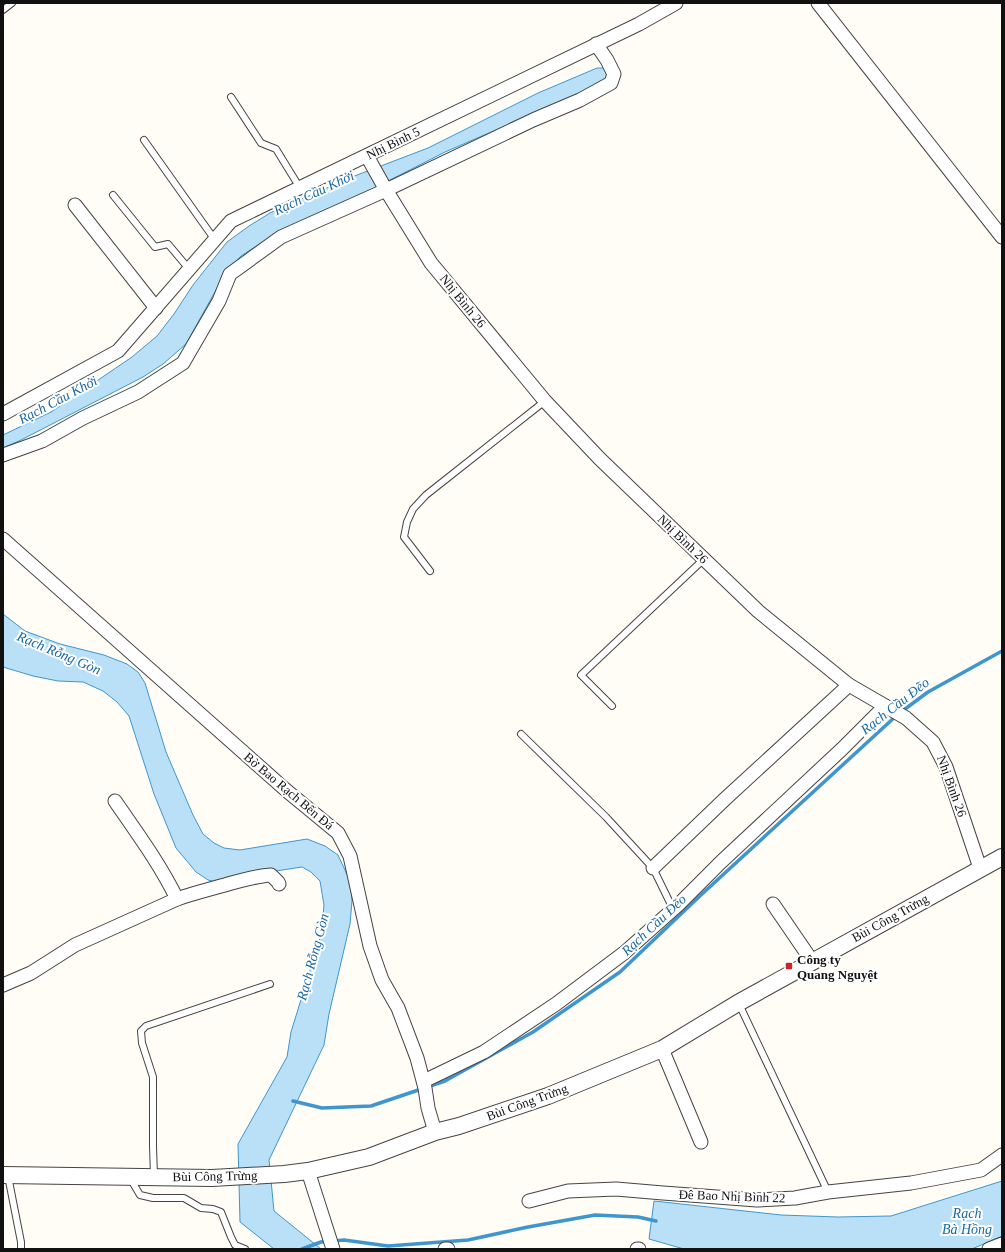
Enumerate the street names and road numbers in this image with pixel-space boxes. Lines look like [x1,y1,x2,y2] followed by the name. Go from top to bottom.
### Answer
[364,124,422,162] street label: Nhị Bình 5
[437,271,489,331] street label: Nhị Bình 26
[655,511,712,567] street label: Nhị Bình 26
[241,749,337,833] street label: Bờ Bao Rạch Bến Đá
[934,753,970,819] street label: Nhị Bình 26
[849,891,931,945] street label: Bùi Công Trừng
[484,1080,570,1124] street label: Bùi Công Trừng
[172,1168,258,1184] street label: Bùi Công Trừng
[678,1187,786,1205] street label: Đê Bao Nhị Bình 22

